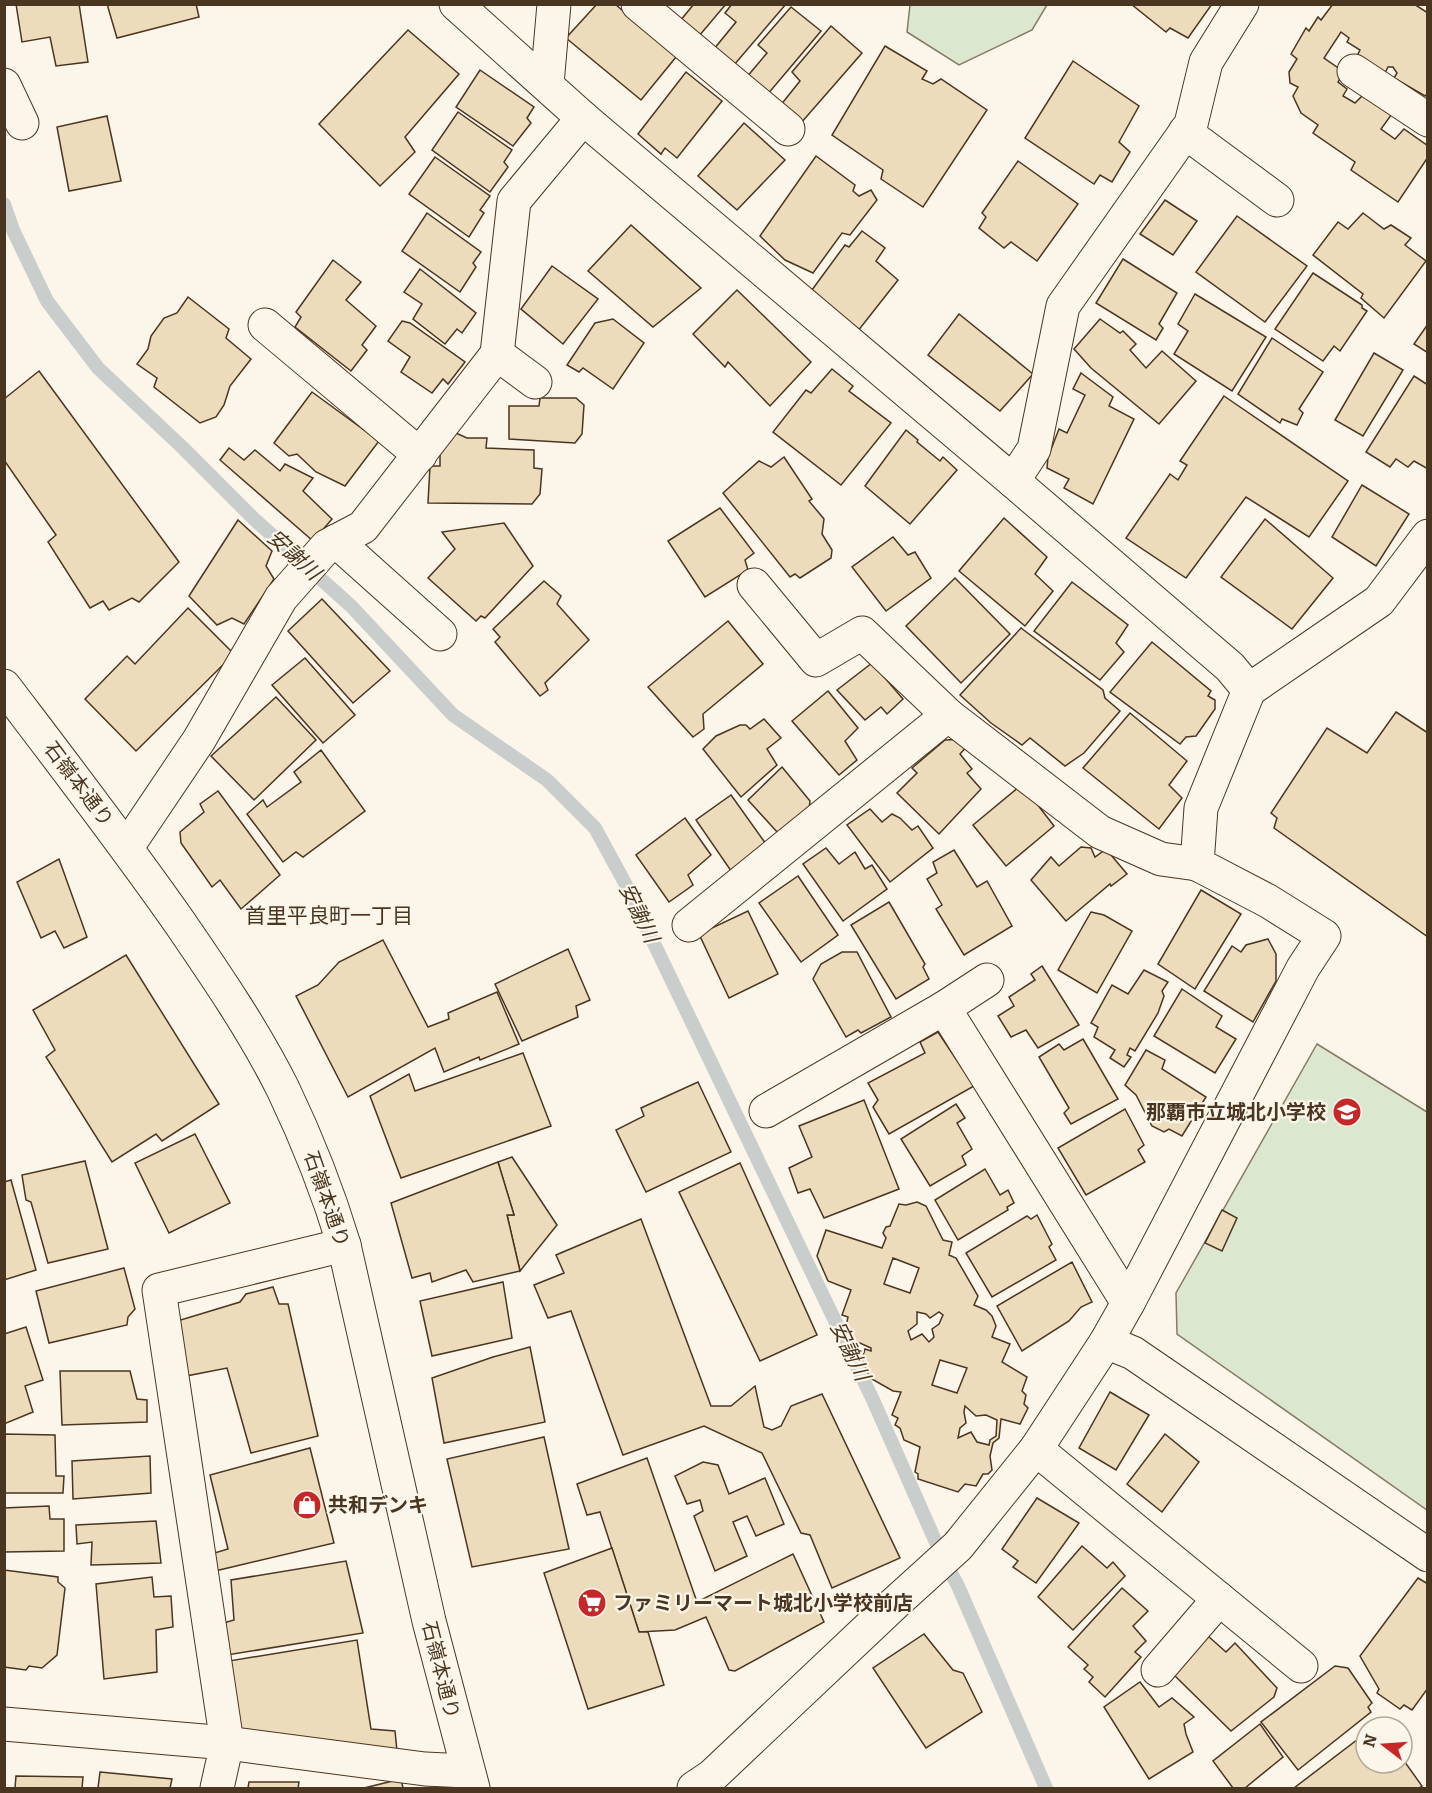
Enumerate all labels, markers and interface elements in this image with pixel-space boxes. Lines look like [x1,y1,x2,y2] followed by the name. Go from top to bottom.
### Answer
[262,524,328,587] water label: 安謝川
[39,737,119,831] street label: 石嶺本通り
[614,879,665,949] water label: 安謝川
[245,903,413,929] district label: 首里平良町一丁目
[1331,1096,1363,1128] school or university icon: 那覇市立城北小学校
[1146,1100,1326,1124] place label: 那覇市立城北小学校
[299,1148,355,1250] street label: 石嶺本通り
[825,1317,876,1387] water label: 安謝川
[291,1489,323,1521] shop icon: 共和デンキ
[328,1493,428,1517] place label: 共和デンキ
[576,1587,608,1619] supermarket icon: ファミリーマート城北小学校前店
[613,1591,913,1615] place label: ファミリーマート城北小学校前店
[417,1619,465,1721] street label: 石嶺本通り
[1354,1715,1414,1775] north arrow
[1359,1732,1381,1749] text: N

